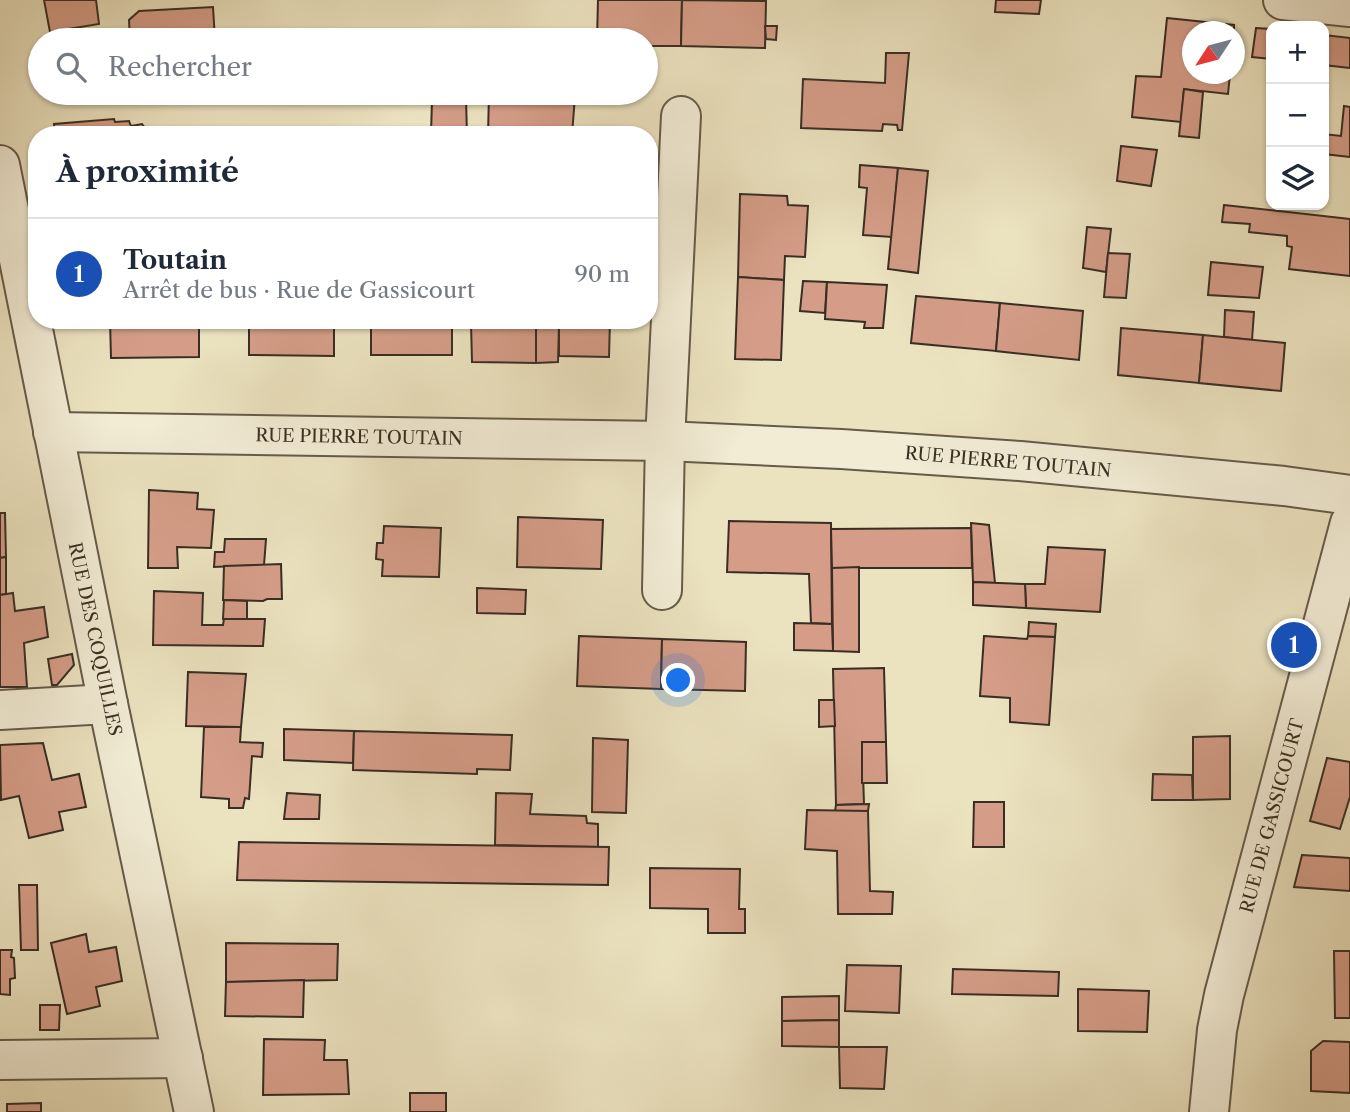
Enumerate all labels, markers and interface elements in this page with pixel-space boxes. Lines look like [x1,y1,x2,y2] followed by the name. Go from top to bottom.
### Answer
[1182,21,1245,84] north arrow
[1266,21,1329,210] map controls
[1266,21,1329,84] button: +
[28,28,658,105] search box
[52,48,90,86] icon: search
[108,51,252,83] text: Rechercher
[1266,84,1329,147] button: −
[1266,147,1329,210] button: layers
[56,153,239,190] text: À proximité
[123,244,227,276] text: Toutain
[74,260,84,288] text: 1
[574,260,630,288] text: 90 m
[123,276,475,304] text: Arrêt de bus · Rue de Gassicourt
[255,424,463,450] street label: RUE PIERRE TOUTAIN
[904,442,1112,482] street label: RUE PIERRE TOUTAIN
[64,540,126,738] street label: RUE DES COQUILLES
[1271,619,1317,671] pin: 1
[661,663,695,697] your location
[1235,716,1309,916] street label: RUE DE GASSICOURT

